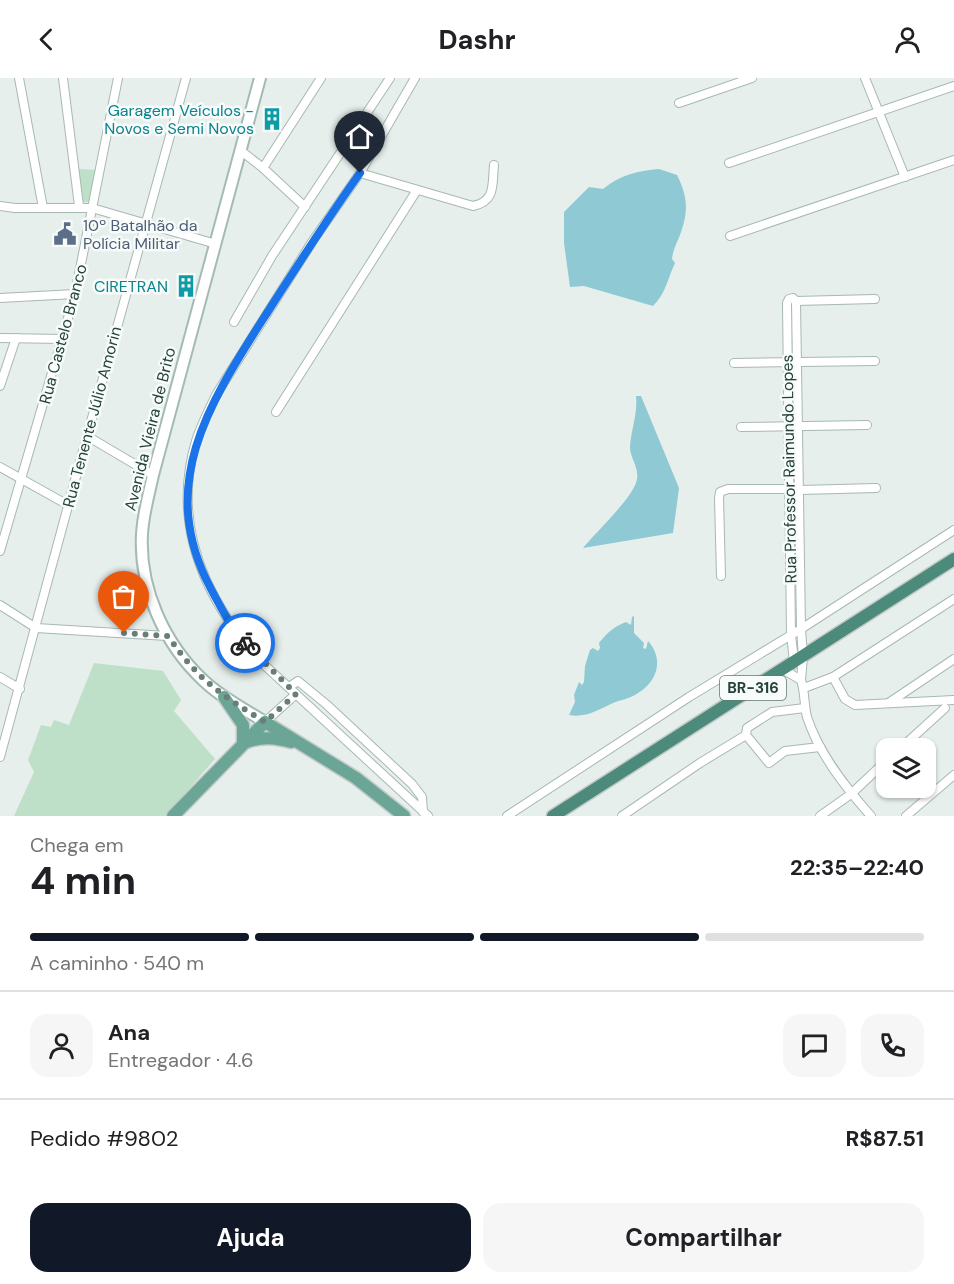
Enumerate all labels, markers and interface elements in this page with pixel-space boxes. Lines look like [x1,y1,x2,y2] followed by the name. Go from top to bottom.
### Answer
[438,22,516,57] text: Dashr
[30,23,63,56] icon: back
[891,23,924,56] icon: person
[104,100,254,139] place label: Garagem Veículos - Novos e Semi Novos
[259,106,285,132] building icon: Garagem Veículos - Novos e Semi Novos
[334,111,385,173] pin
[343,120,376,153] icon: home
[83,215,198,254] place label: 10º Batalhão da Polícia Militar
[52,221,78,247] public building icon: 10º Batalhão da Polícia Militar
[34,262,92,406] street label: Rua Castelo Branco
[173,273,199,299] building icon: CIRETRAN
[94,276,168,297] place label: CIRETRAN
[58,324,126,510] street label: Rua Tenente Júlio Amorin
[120,345,180,513] street label: Avenida Vieira de Brito
[777,354,801,584] street label: Rua Professor Raimundo Lopes
[98,571,149,633] pin
[107,580,140,613] icon: bag
[215,613,275,673] courier
[229,627,262,660] icon: bike
[720,676,786,700] road number: BR-316
[876,738,936,798] map controls
[876,738,936,798] button: layers
[30,832,124,858] text: Chega em
[790,853,924,882] text: 22:35–22:40
[30,855,136,906] text: 4 min
[30,950,204,976] text: A caminho · 540 m
[30,1014,93,1077] button: person
[783,1014,846,1077] button: chat
[861,1014,924,1077] button: phone
[108,1018,150,1047] text: Ana
[108,1047,253,1073] text: Entregador · 4.6
[30,1124,178,1153] text: Pedido #9802
[845,1124,924,1153] text: R$87.51
[30,1203,471,1272] button: Ajuda
[483,1203,924,1272] button: Compartilhar

